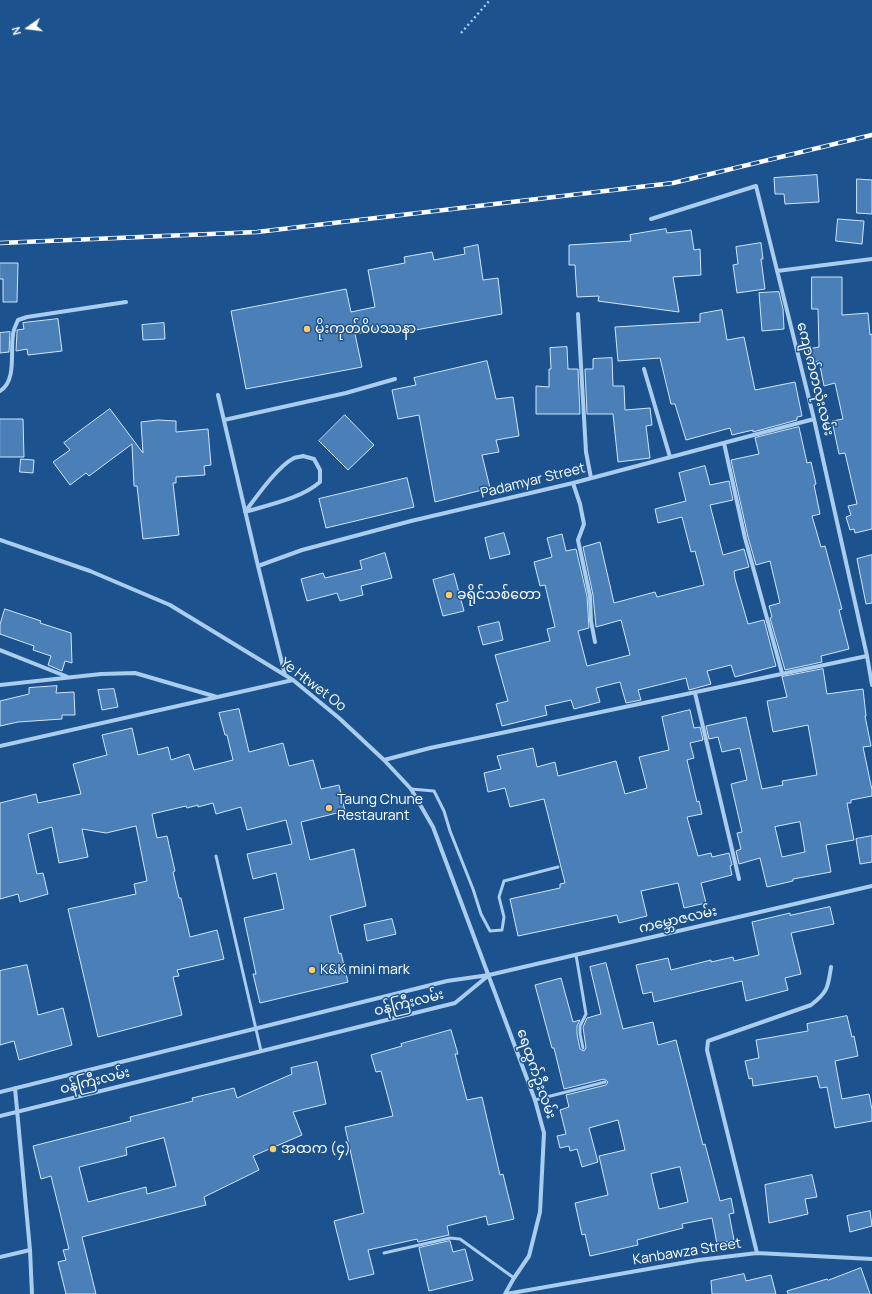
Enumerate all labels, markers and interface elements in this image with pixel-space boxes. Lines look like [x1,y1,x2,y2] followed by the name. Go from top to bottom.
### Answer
[8,8,48,48] north arrow
[8,25,24,37] text: N
[793,320,837,438] street label: ကျောက်တလုံးလမ်း
[315,321,416,337] place label: မိုးကုတ်ဝိပဿနာ
[302,324,312,334] marker: မိုးကုတ်ဝိပဿနာ
[479,460,587,502] street label: Padamyar Street
[457,587,541,603] place label: ခရိုင်သစ်တော
[444,590,454,600] marker: ခရိုင်သစ်တော
[277,655,349,715] street label: Ye Htwet Oo
[337,792,423,824] place label: Taung Chune Restaurant
[324,803,334,813] marker: Taung Chune Restaurant
[637,903,719,937] street label: ကမ္ဘောဇလမ်း
[320,962,410,978] place label: K&K mini mark
[307,965,317,975] marker: K&K mini mark
[372,986,446,1020] street label: ဝန်ကြီးလမ်း
[513,1027,559,1121] street label: ရေထွက်ဦးလမ်း
[58,1064,132,1098] street label: ဝန်ကြီးလမ်း
[281,1141,351,1157] place label: အထက (၄)
[268,1144,278,1154] marker: အထက (၄)
[632,1235,742,1269] street label: Kanbawza Street

